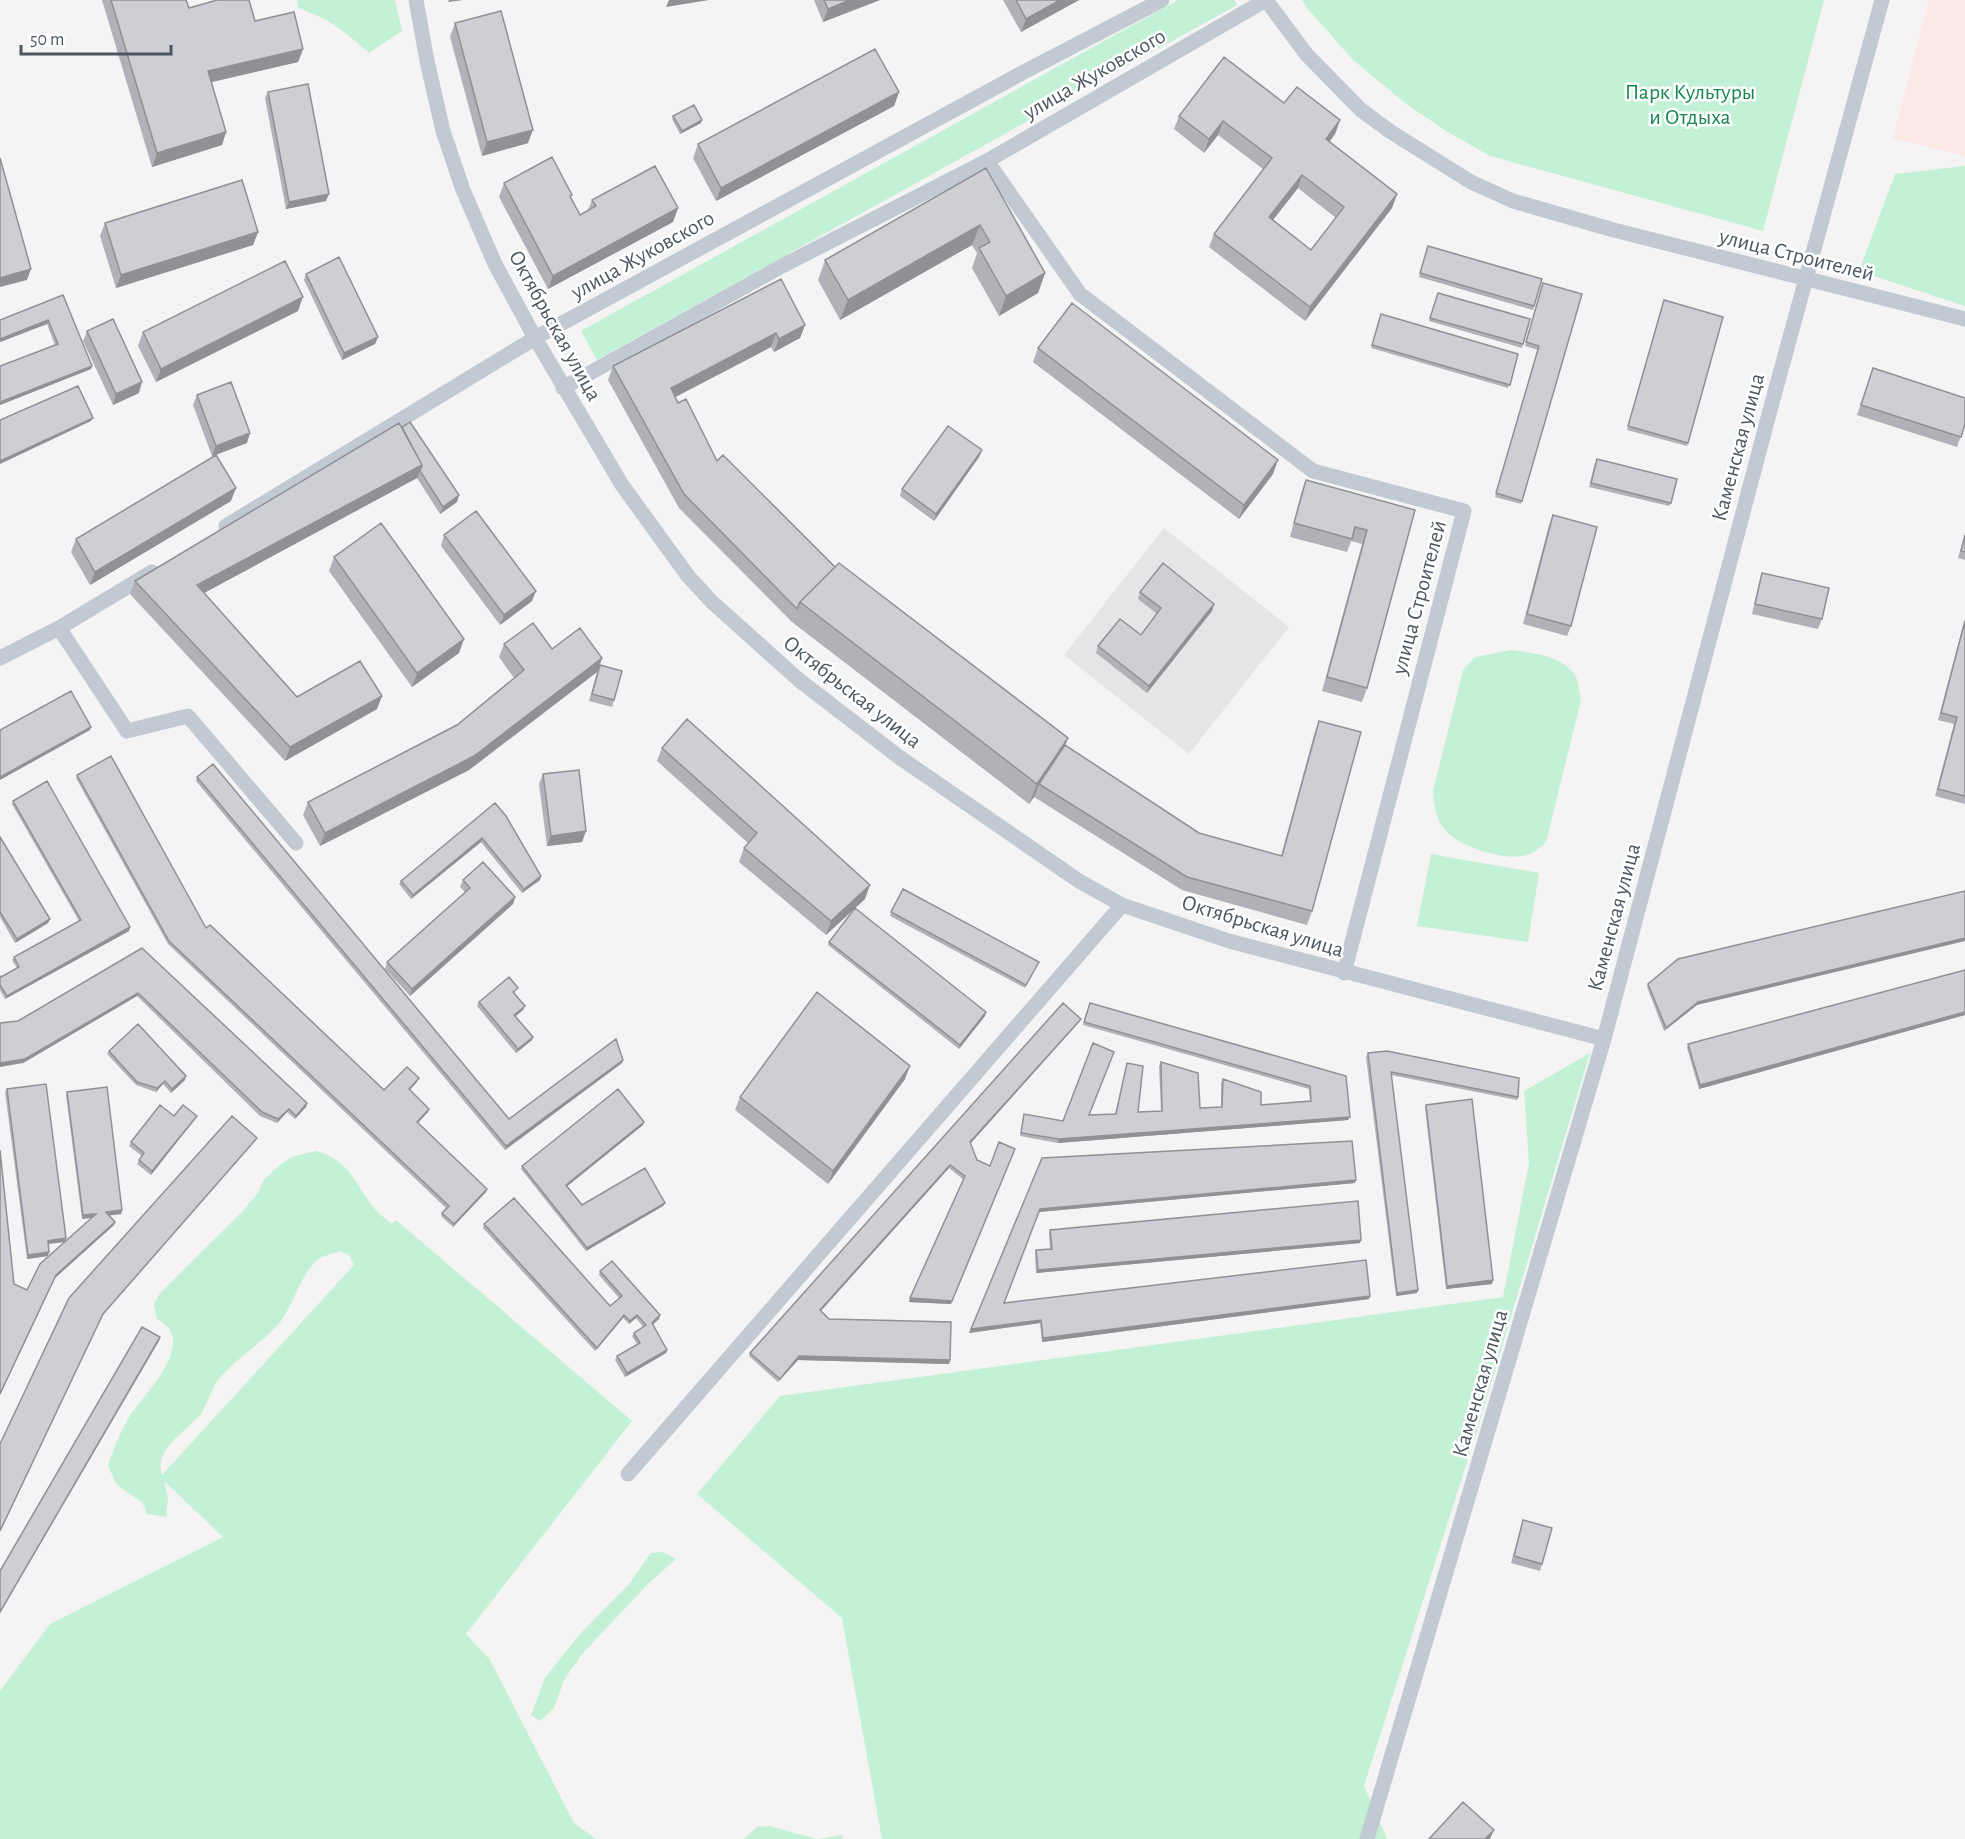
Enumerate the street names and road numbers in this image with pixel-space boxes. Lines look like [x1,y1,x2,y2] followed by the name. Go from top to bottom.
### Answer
[1019,24,1169,124] street label: улица Жуковского
[566,206,718,304] street label: улица Жуковского
[1716,225,1876,285] street label: улица Строителей
[505,247,606,404] street label: Октябрьская улица
[1708,371,1768,524] street label: Каменская улица
[1388,518,1450,678] street label: улица Строителей
[779,631,925,752] street label: Октябрьская улица
[1584,841,1644,994] street label: Каменская улица
[1179,891,1346,961] street label: Октябрьская улица
[1448,1307,1512,1459] street label: Каменская улица

